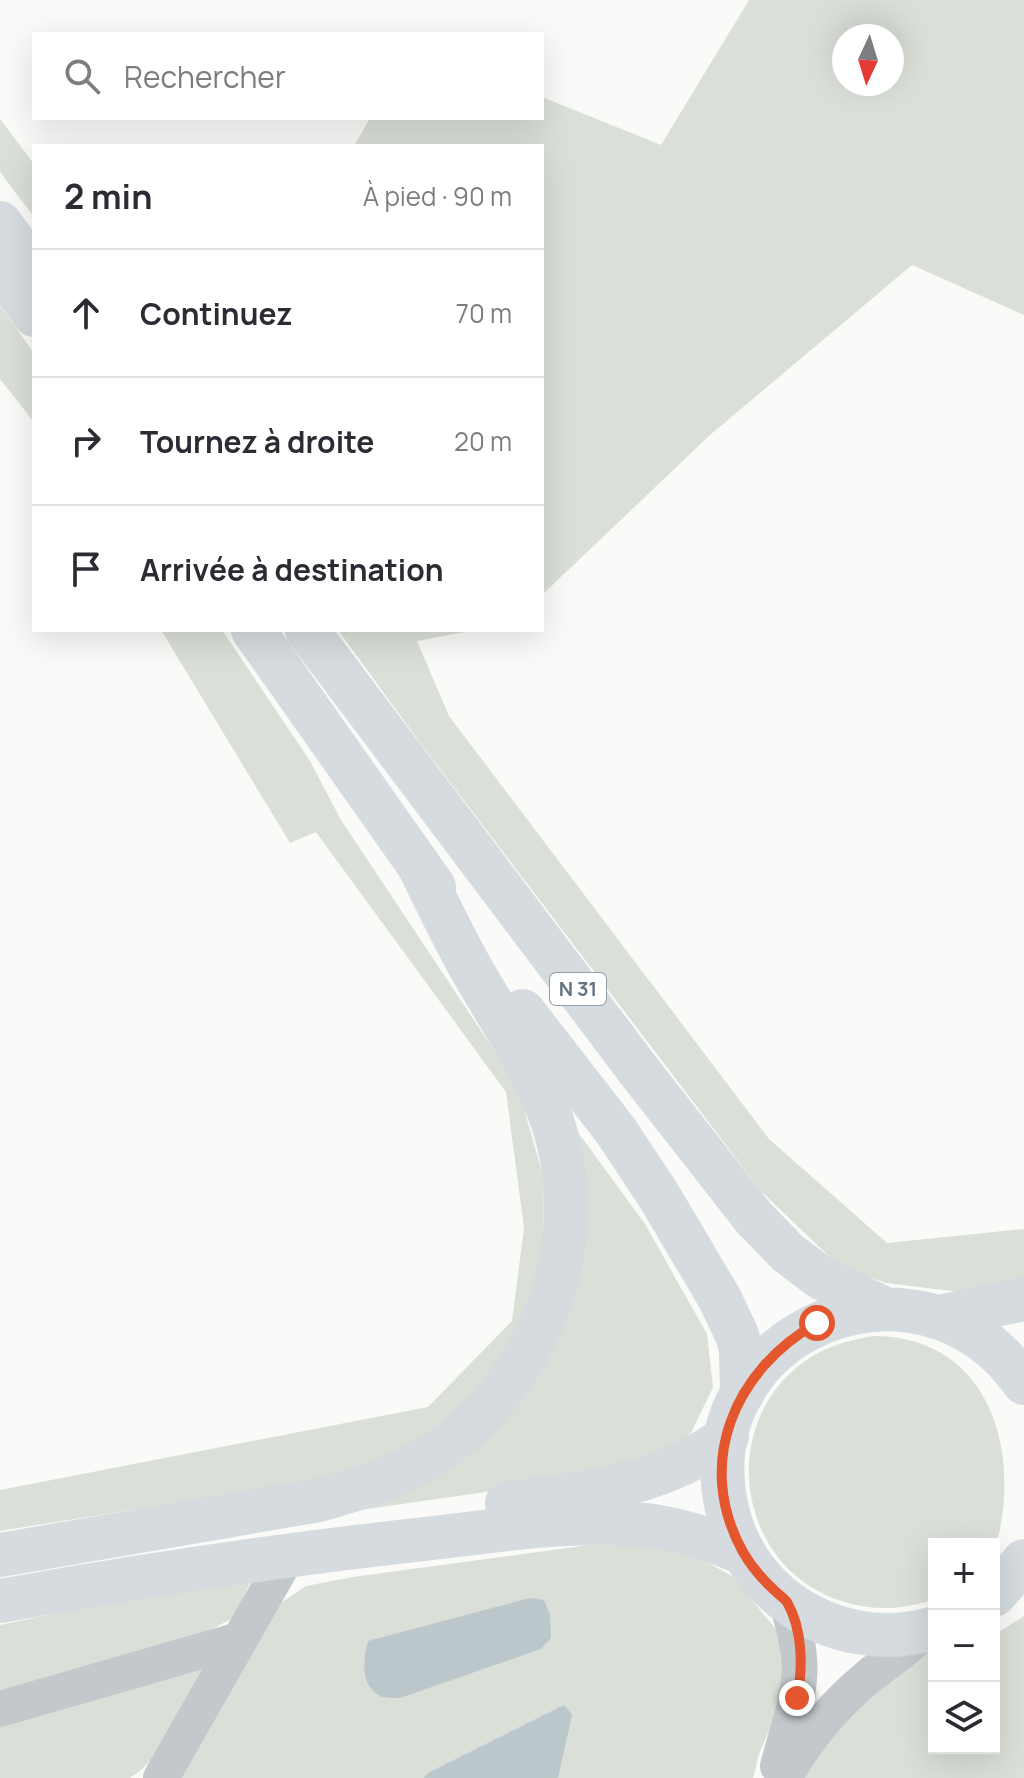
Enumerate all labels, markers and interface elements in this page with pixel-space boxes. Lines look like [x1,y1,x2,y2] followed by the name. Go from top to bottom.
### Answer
[832,24,904,96] north arrow
[32,32,544,120] search box
[60,54,104,98] icon: search
[124,56,286,97] text: Rechercher
[64,173,152,219] text: 2 min
[363,178,512,214] text: À pied · 90 m
[64,291,108,335] icon: ahead
[140,293,292,334] text: Continuez
[456,295,512,331] text: 70 m
[64,419,108,463] icon: right
[140,421,374,462] text: Tournez à droite
[454,423,512,459] text: 20 m
[64,547,108,591] icon: arrive
[140,549,443,590] text: Arrivée à destination
[550,973,606,1005] road number: N 31
[799,1305,835,1341] route start
[928,1538,1000,1754] map controls
[928,1538,1000,1610] button: +
[928,1610,1000,1682] button: −
[779,1680,815,1716] route end
[928,1682,1000,1754] button: layers

